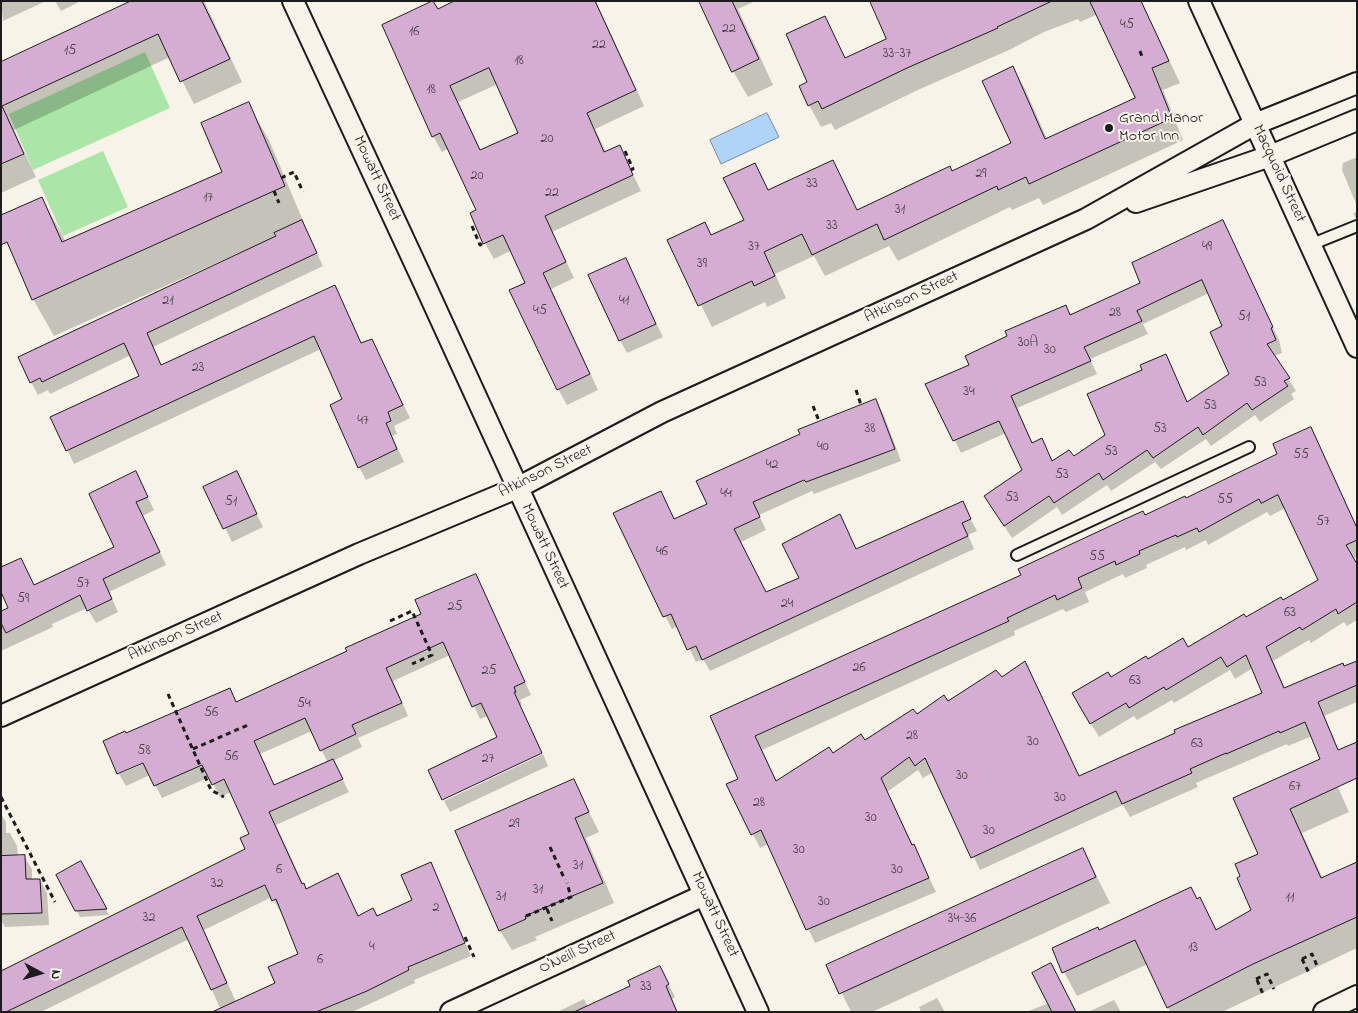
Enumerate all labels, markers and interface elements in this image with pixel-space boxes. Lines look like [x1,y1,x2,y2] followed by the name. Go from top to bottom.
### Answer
[1120,18,1134,34] house number: 45
[722,22,736,38] house number: 22
[409,25,419,41] house number: 16
[592,38,606,54] house number: 22
[64,44,76,60] house number: 15
[883,47,911,63] house number: 33-37
[514,54,524,70] house number: 18
[426,83,436,99] house number: 18
[1119,109,1203,147] place label: Grand Manor Motor Inn
[1103,122,1115,134] marker: Grand Manor Motor Inn
[1247,122,1309,226] street label: Macquoid Street
[540,132,554,148] house number: 20
[348,133,404,225] street label: Mowatt Street
[975,167,987,183] house number: 29
[470,169,484,185] house number: 20
[806,177,818,193] house number: 33
[545,186,559,202] house number: 22
[203,191,213,207] house number: 17
[895,203,905,219] house number: 31
[826,219,838,235] house number: 33
[748,240,760,256] house number: 37
[1202,240,1212,256] house number: 49
[697,257,707,273] house number: 39
[862,268,962,328] street label: Atkinson Street
[162,294,174,310] house number: 21
[619,294,629,310] house number: 41
[533,304,547,320] house number: 45
[1109,306,1121,322] house number: 28
[1238,310,1250,326] house number: 51
[1018,336,1038,352] house number: 30A
[1044,343,1056,359] house number: 30
[192,361,204,377] house number: 23
[1253,376,1267,392] house number: 53
[963,385,975,401] house number: 34
[1203,399,1217,415] house number: 53
[357,414,369,430] house number: 47
[864,422,876,438] house number: 38
[1153,422,1167,438] house number: 53
[817,440,829,456] house number: 40
[496,441,596,503] street label: Atkinson Street
[1104,445,1118,461] house number: 53
[1293,448,1309,464] house number: 55
[766,458,778,474] house number: 42
[1055,468,1069,484] house number: 53
[720,487,732,503] house number: 44
[1005,491,1019,507] house number: 53
[1217,493,1233,509] house number: 55
[225,495,237,511] house number: 51
[516,501,572,593] street label: Mowatt Street
[1316,515,1330,531] house number: 57
[656,545,668,561] house number: 46
[1089,550,1105,566] house number: 55
[76,577,90,593] house number: 57
[17,592,29,608] house number: 59
[781,597,793,613] house number: 24
[448,600,462,616] house number: 25
[1284,606,1296,622] house number: 63
[126,608,226,666] street label: Atkinson Street
[852,661,866,677] house number: 26
[482,664,496,680] house number: 25
[1129,674,1141,690] house number: 63
[297,697,311,713] house number: 54
[204,706,218,722] house number: 56
[906,729,918,745] house number: 28
[1027,735,1039,751] house number: 30
[1191,737,1203,753] house number: 63
[137,744,151,760] house number: 58
[224,750,238,766] house number: 56
[482,752,494,768] house number: 27
[956,769,968,785] house number: 30
[1289,780,1301,796] house number: 67
[1054,791,1066,807] house number: 30
[753,796,765,812] house number: 28
[865,811,877,827] house number: 30
[508,817,520,833] house number: 29
[983,824,995,840] house number: 30
[793,843,805,859] house number: 30
[573,859,583,875] house number: 31
[276,863,282,879] house number: 6
[891,863,903,879] house number: 30
[686,869,742,961] street label: Mowatt Street
[211,877,223,893] house number: 32
[533,883,543,899] house number: 31
[496,890,506,906] house number: 31
[1286,891,1294,907] house number: 11
[818,895,830,911] house number: 30
[433,901,439,917] house number: 2
[143,911,155,927] house number: 32
[948,912,976,928] house number: 34-36
[536,927,620,979] street label: O'Neill Street
[369,940,375,956] house number: 4
[1188,941,1198,957] house number: 13
[15,948,65,998] north arrow
[317,953,323,969] house number: 6
[44,969,66,980] text: N
[640,980,652,996] house number: 33

